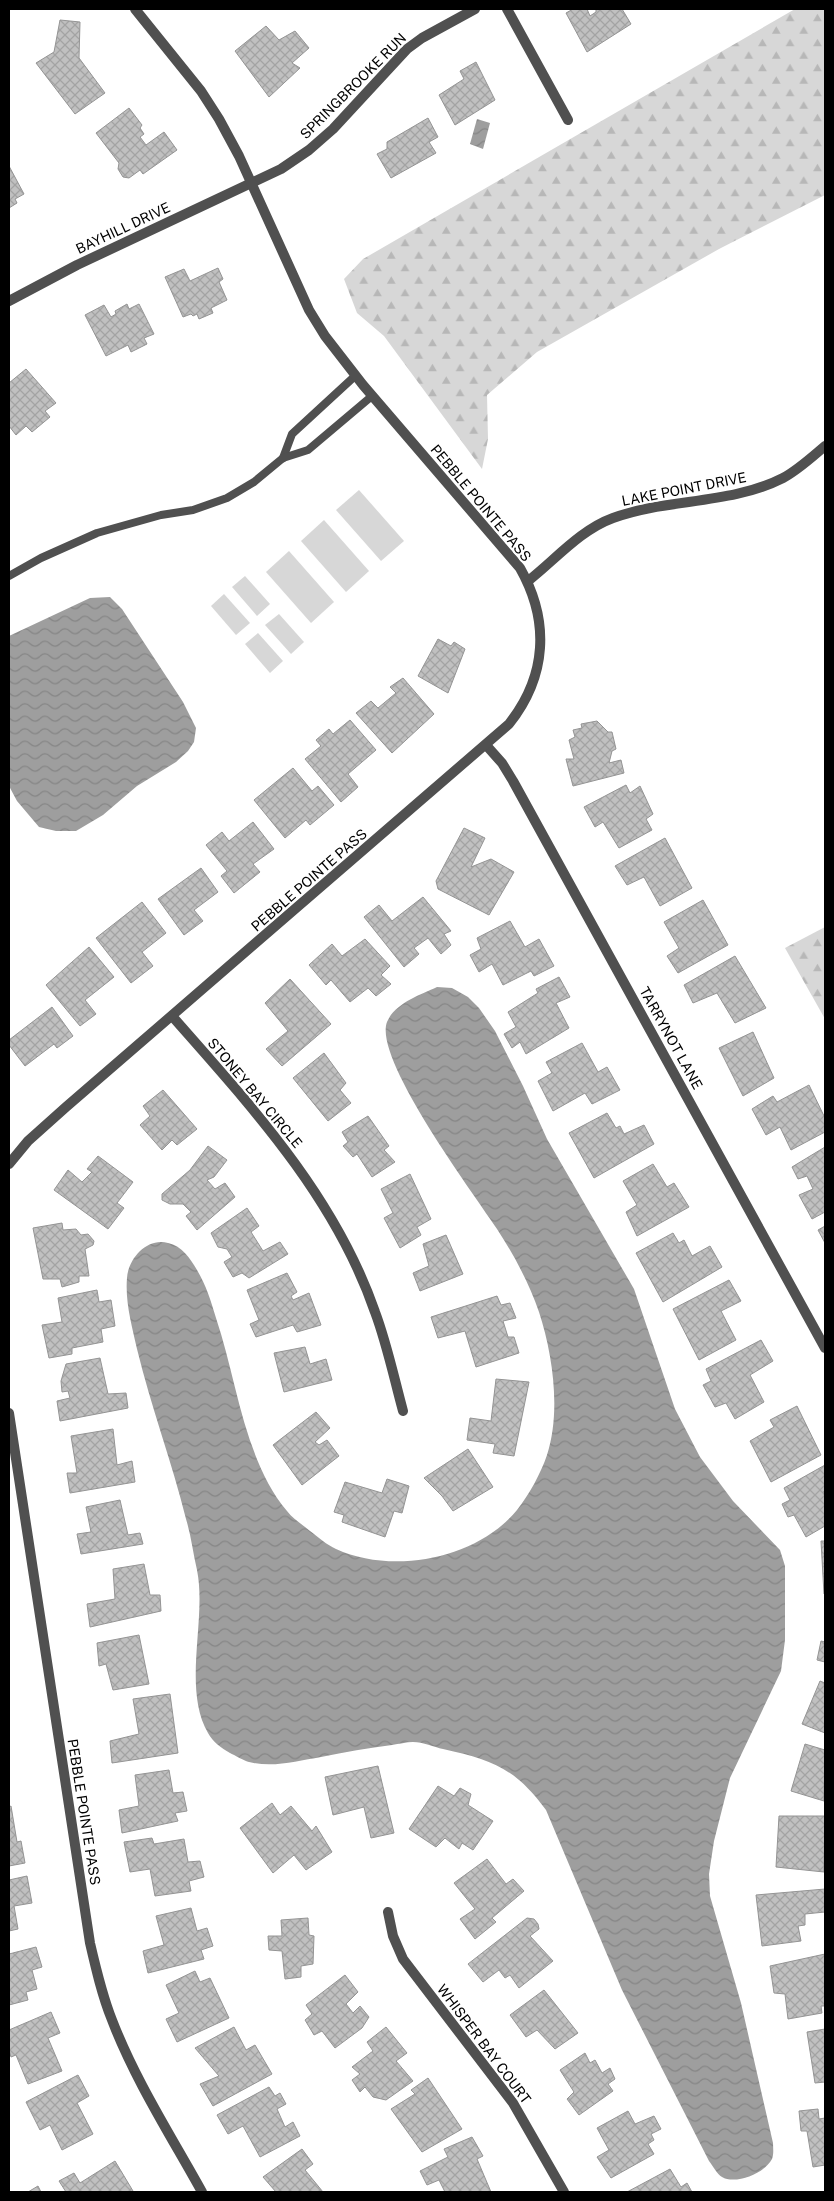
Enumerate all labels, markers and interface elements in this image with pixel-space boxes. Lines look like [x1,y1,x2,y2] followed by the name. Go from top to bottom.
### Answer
[297,30,409,142] street label: SPRINGBROOKE RUN
[73,199,173,257] street label: BAYHILL DRIVE
[427,441,535,565] street label: PEBBLE POINTE PASS
[620,469,748,509] street label: LAKE POINT DRIVE
[248,826,370,934] street label: PEBBLE POINTE PASS
[636,984,706,1092] street label: TARRYNOT LANE
[204,1035,306,1151] street label: STONEY BAY CIRCLE
[65,1738,103,1886] street label: PEBBLE POINTE PASS
[434,1981,534,2107] street label: WHISPER BAY COURT

